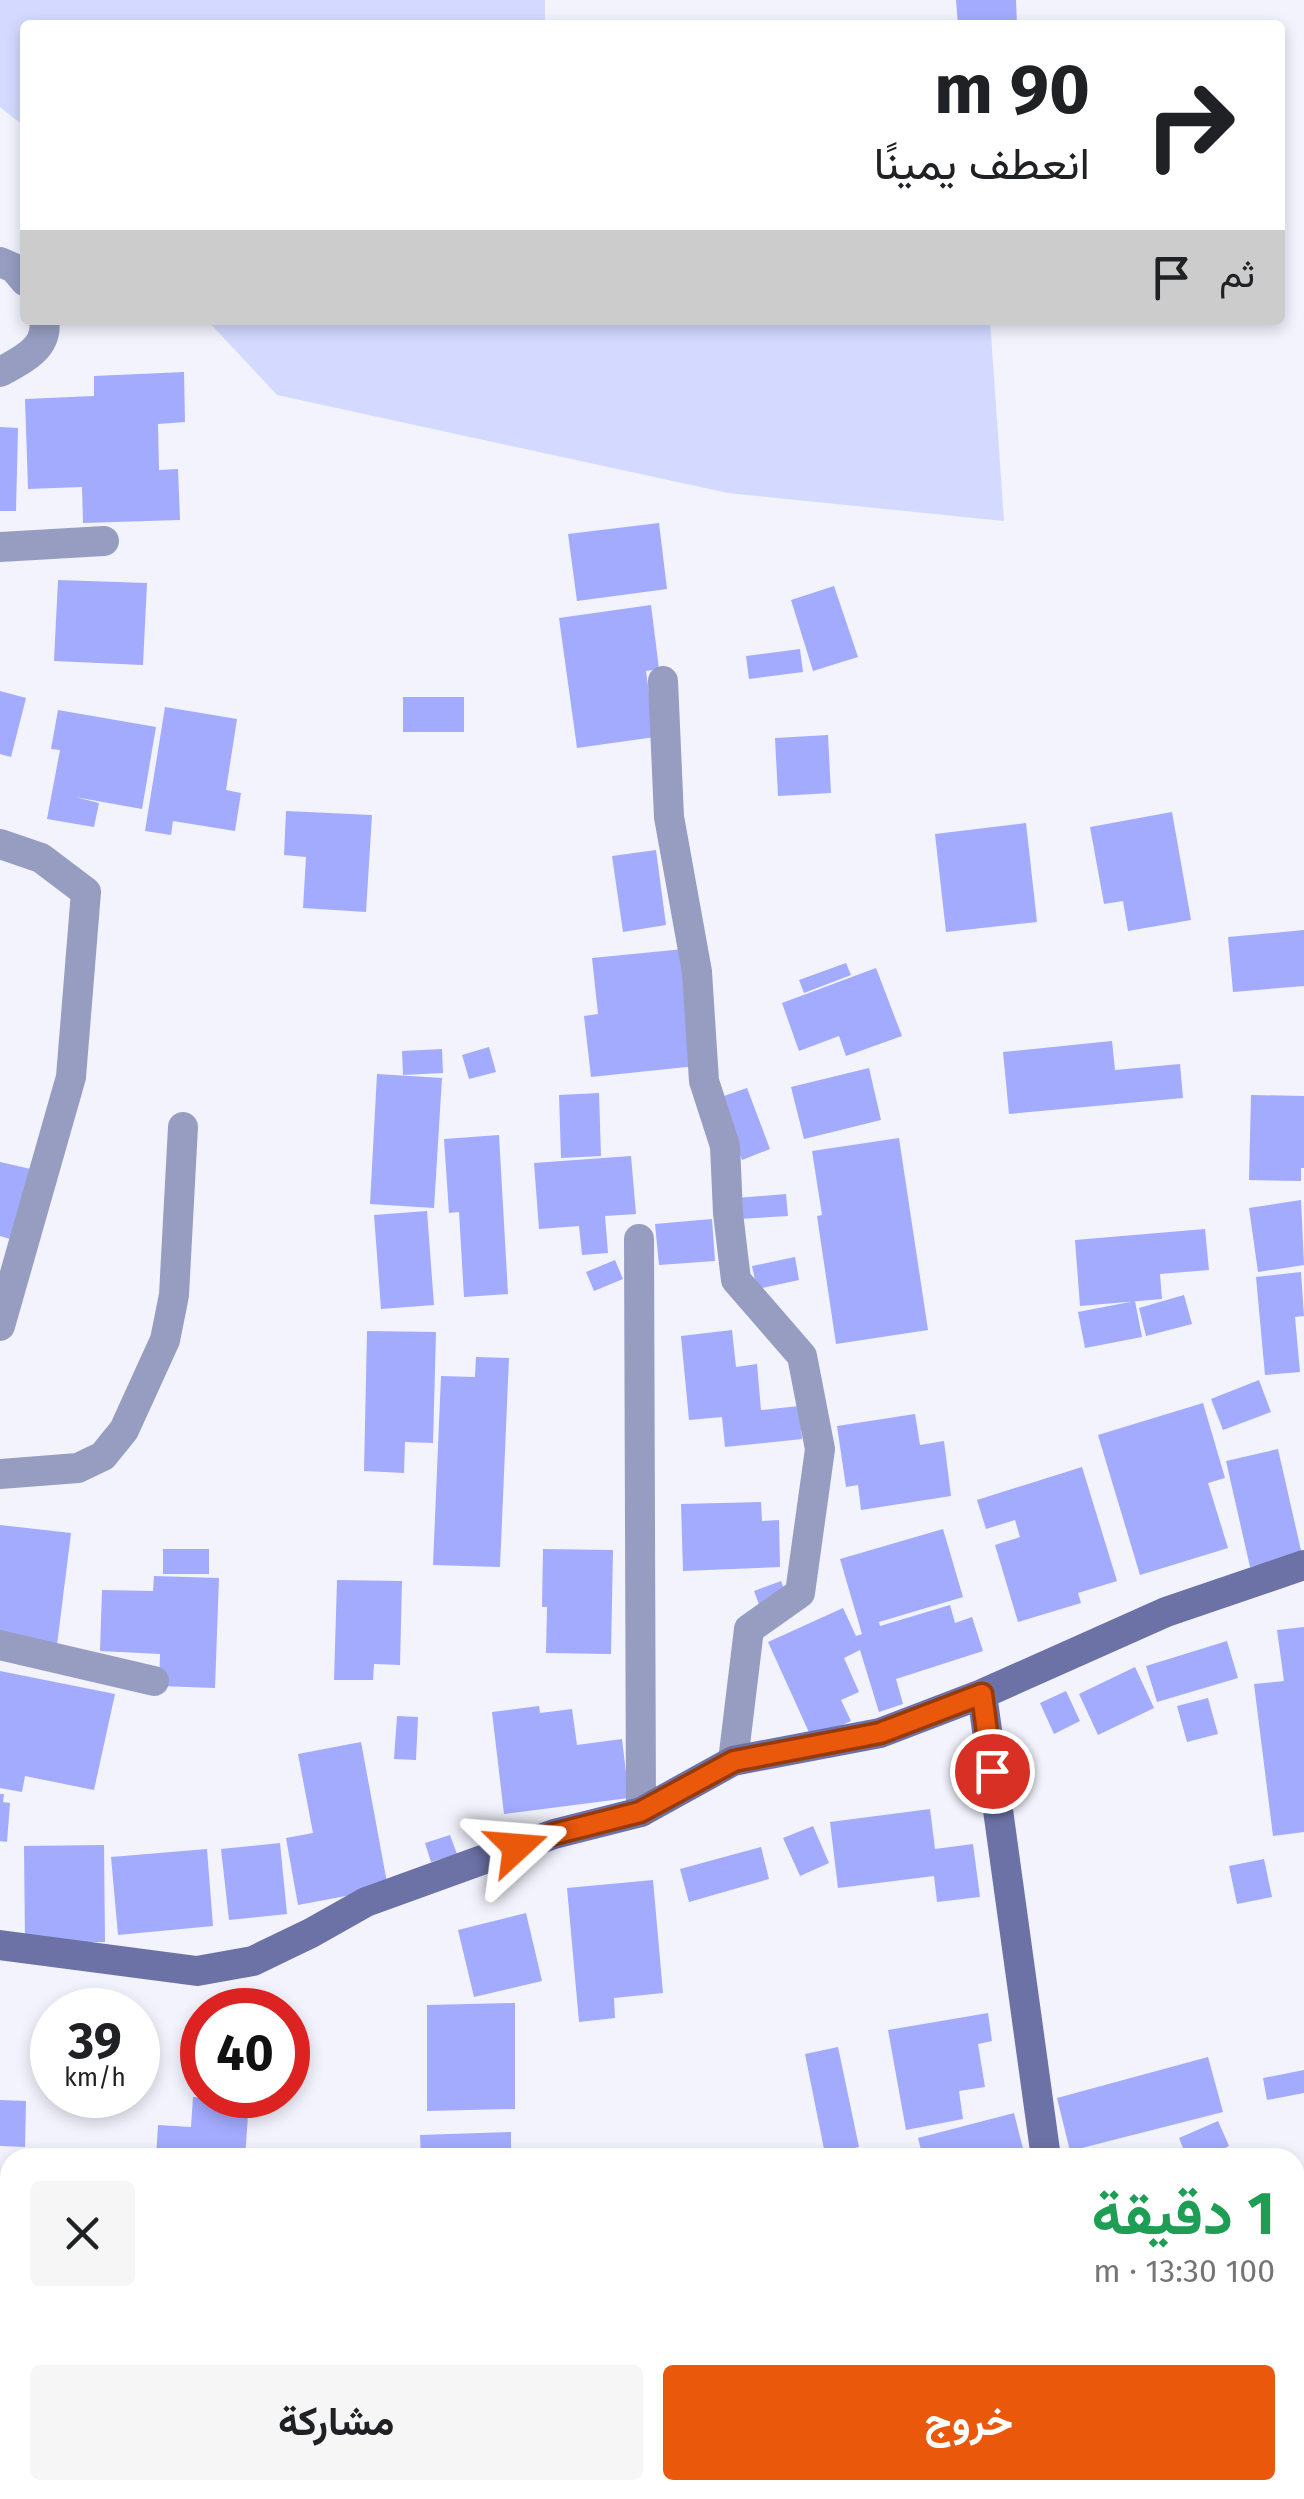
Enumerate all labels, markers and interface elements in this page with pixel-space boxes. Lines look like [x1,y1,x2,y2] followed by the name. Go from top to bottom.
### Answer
[934,48,1090,132] text: 90 m
[1125,60,1255,190] icon: right
[874,137,1090,191] text: انعطف يمينًا
[1144,250,1199,305] icon: arrive
[1219,251,1255,297] text: ثم
[950,1729,1035,1814] pin
[965,1744,1020,1799] icon: arrive
[465,1795,569,1899] position arrow
[180,1988,310,2118] speed limit sign: 40
[68,2011,122,2071] text: 39
[64,2063,126,2093] text: km/h
[1091,2178,1275,2250] text: 1 دقيقة
[30,2181,135,2286] button: close
[1093,2252,1275,2290] text: 100 m · 13:30
[30,2365,643,2480] button: مشاركة
[663,2365,1275,2480] button: خروج

